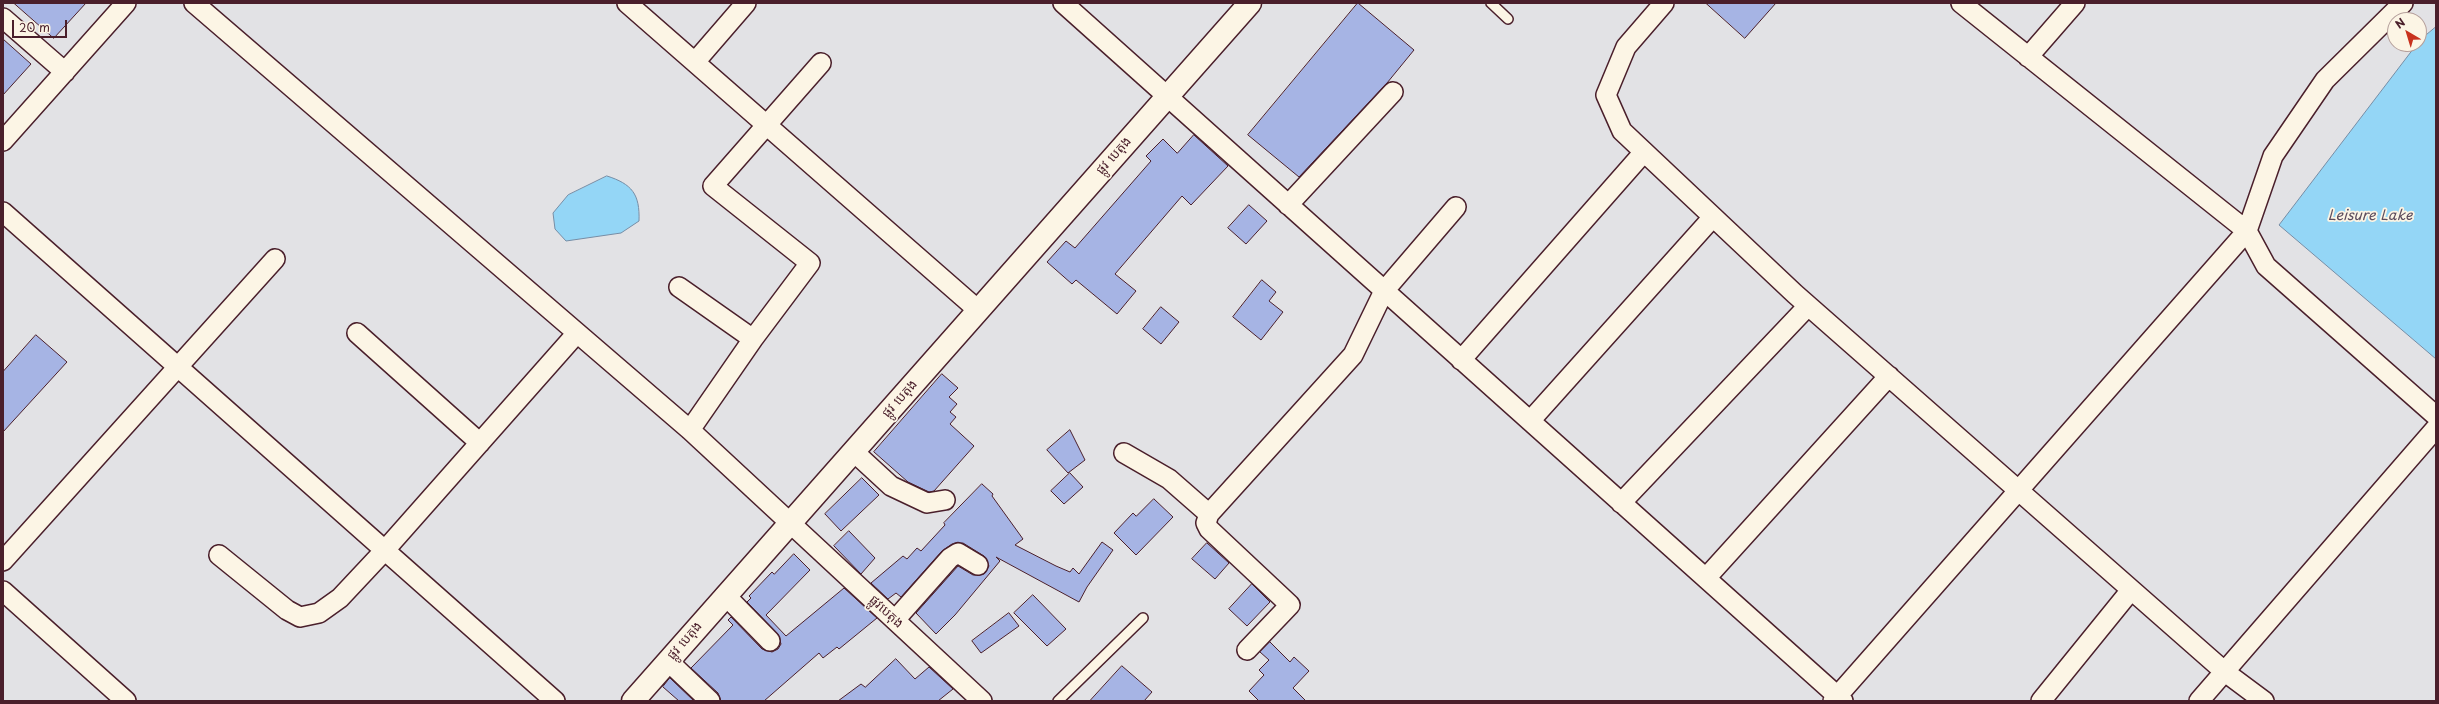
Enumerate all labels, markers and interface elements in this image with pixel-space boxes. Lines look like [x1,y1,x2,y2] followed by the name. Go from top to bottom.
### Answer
[14,12,69,38] scale bar
[2387,12,2427,52] north arrow
[2391,14,2409,32] text: N
[19,18,50,36] text: 20 m
[1093,134,1135,178] street label: ផ្លូវ បេតុង
[2328,208,2412,224] water label: Leisure Lake
[879,377,921,421] street label: ផ្លូវ បេតុង
[866,592,906,632] street label: ផ្លូវបេតុង
[664,619,706,663] street label: ផ្លូវ បេតុង

